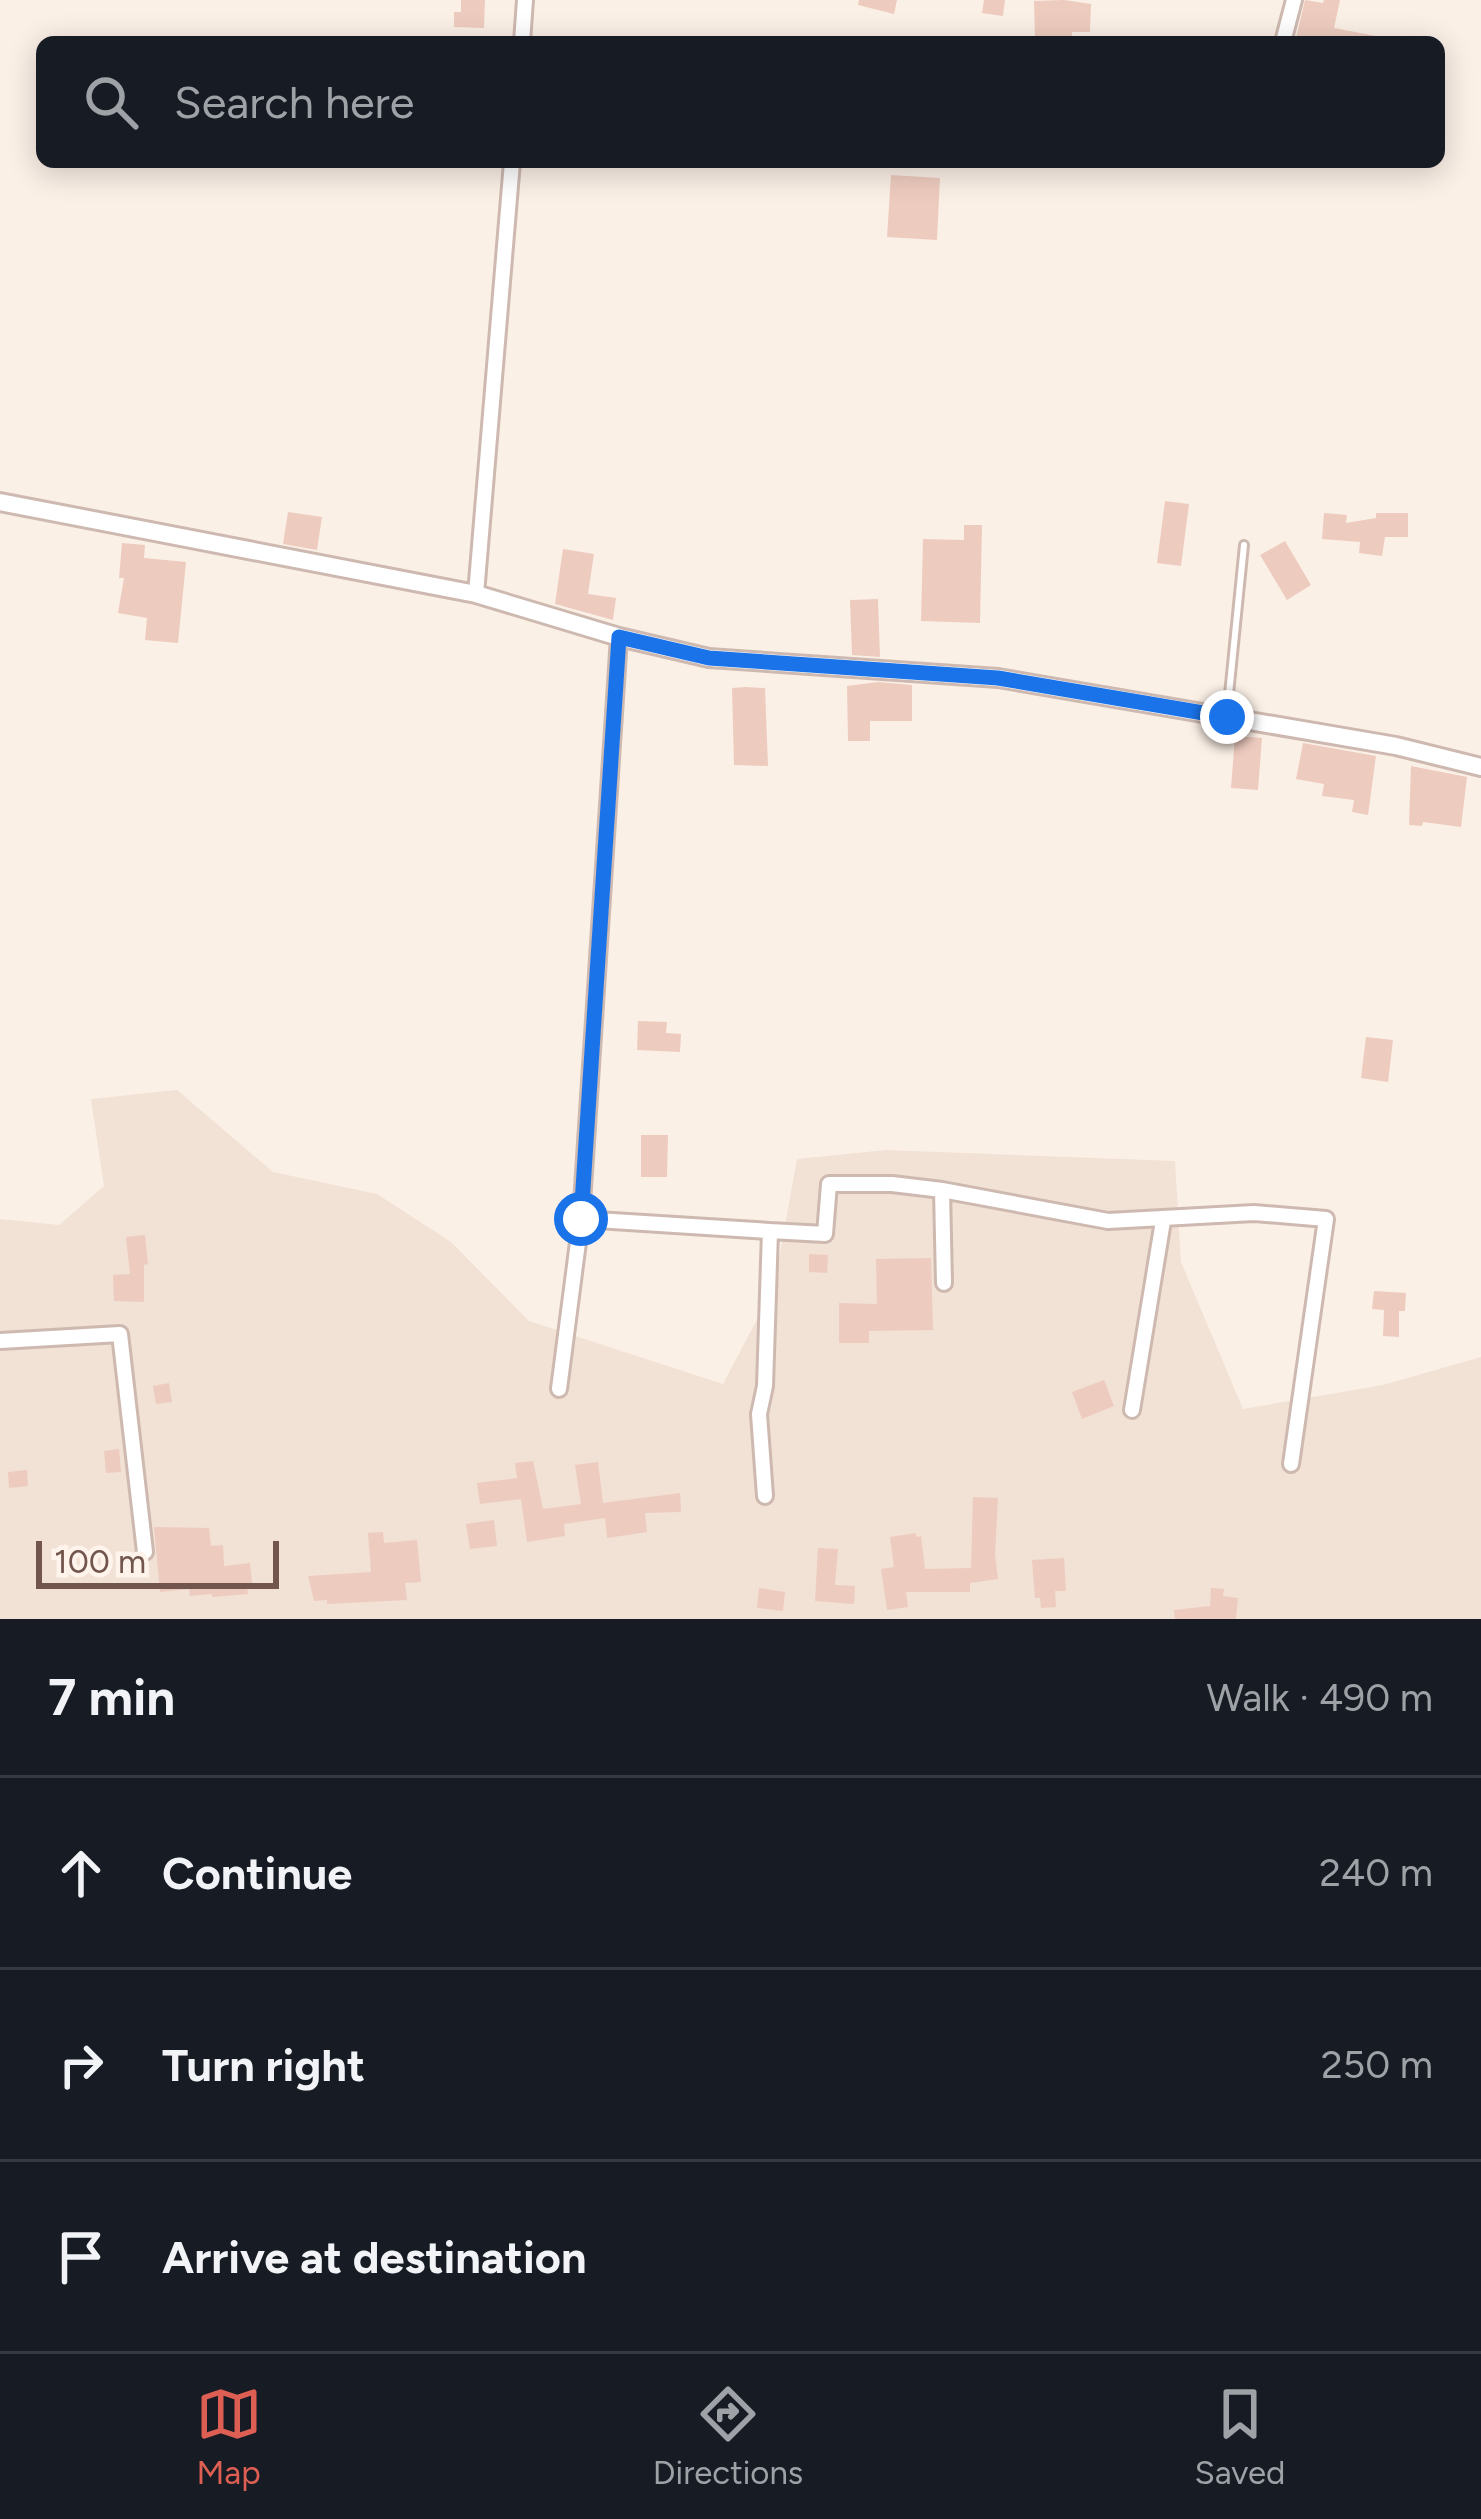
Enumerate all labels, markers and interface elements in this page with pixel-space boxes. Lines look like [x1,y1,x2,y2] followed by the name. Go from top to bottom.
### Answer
[36,36,1445,168] search box
[78,69,144,135] icon: search
[174,75,414,129] text: Search here
[1200,690,1254,744] route end
[554,1192,608,1246] route start
[36,1535,279,1588] scale bar
[54,1542,146,1581] text: 100 m
[48,1667,175,1728] text: 7 min
[1206,1674,1433,1721] text: Walk · 490 m
[48,1840,114,1906] icon: ahead
[162,1846,352,1900] text: Continue
[1319,1849,1433,1896] text: 240 m
[48,2032,114,2098] icon: right
[162,2038,365,2092] text: Turn right
[1321,2041,1433,2088] text: 250 m
[48,2224,114,2290] icon: arrive
[162,2230,586,2284] text: Arrive at destination
[196,2381,262,2492] tab: Map
[653,2381,803,2492] tab: Directions
[1194,2381,1285,2492] tab: Saved

